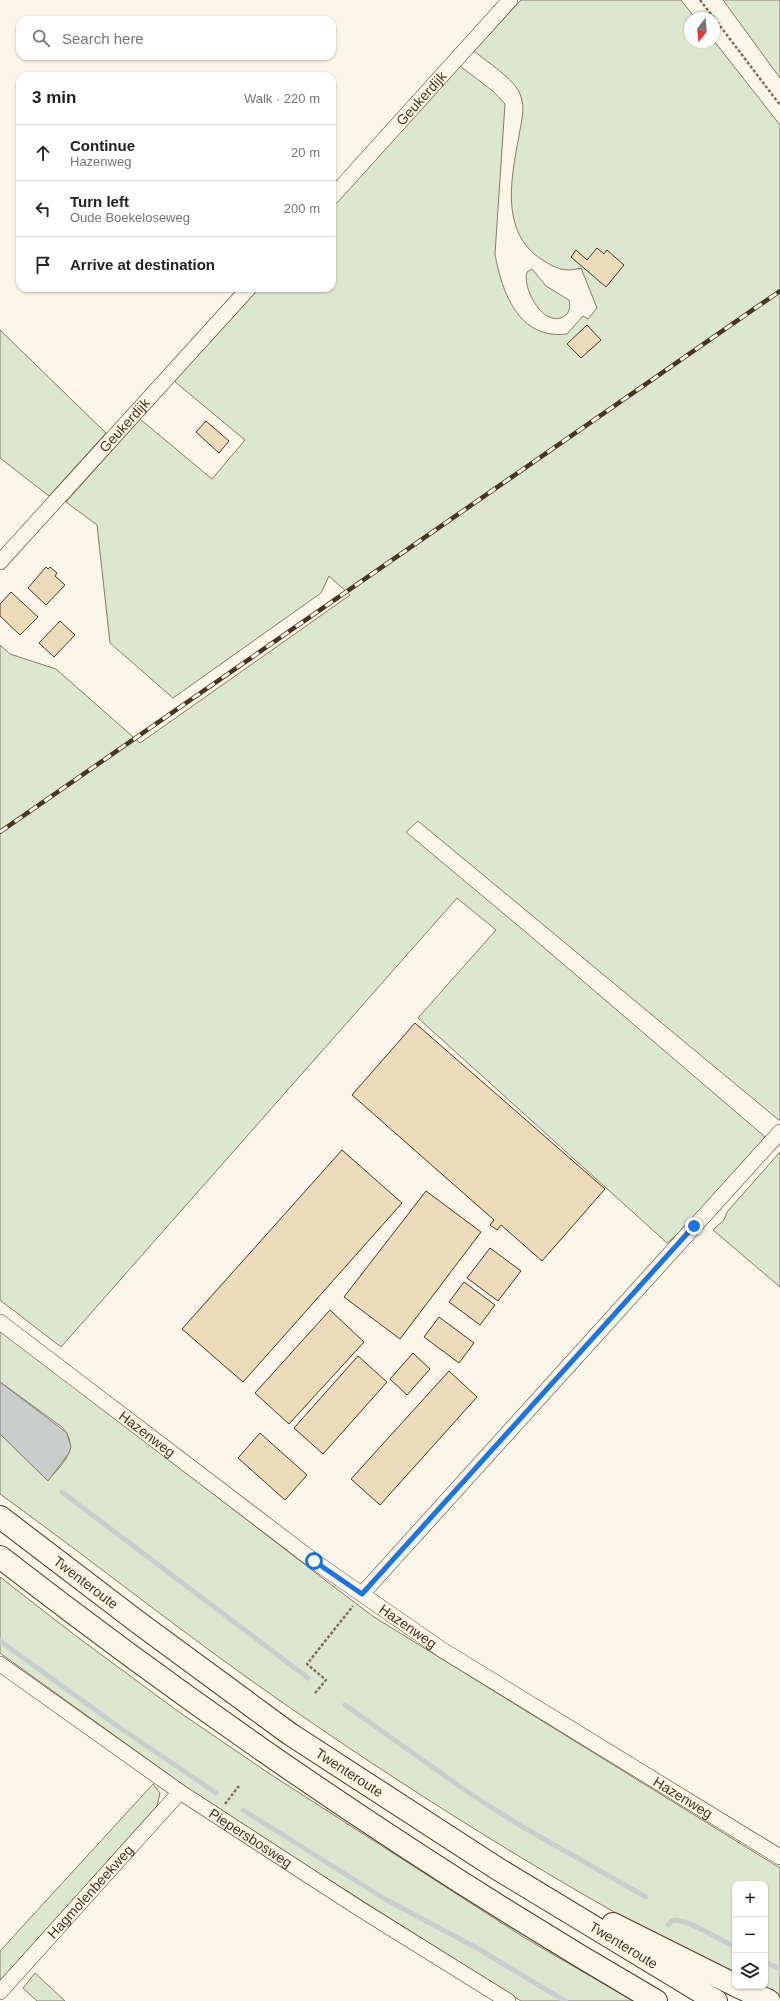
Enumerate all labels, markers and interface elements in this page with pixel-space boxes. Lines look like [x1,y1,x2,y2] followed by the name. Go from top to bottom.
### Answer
[684,12,720,48] north arrow
[16,16,336,60] search box
[30,27,52,49] icon: search
[62,30,144,47] text: Search here
[393,67,450,129] street label: Geukerdijk
[32,88,76,107] text: 3 min
[244,91,320,106] text: Walk · 220 m
[70,137,135,154] text: Continue
[32,142,54,164] icon: ahead
[291,145,320,160] text: 20 m
[70,154,131,169] text: Hazenweg
[70,193,129,210] text: Turn left
[32,198,54,220] icon: left
[284,201,320,216] text: 200 m
[70,210,190,225] text: Oude Boekeloseweg
[32,254,54,276] icon: arrive
[70,256,215,273] text: Arrive at destination
[96,394,154,455] street label: Geukerdijk
[685,1217,703,1235] route end
[116,1408,178,1460] street label: Hazenweg
[305,1552,323,1570] route start
[50,1553,122,1612] street label: Twenteroute
[376,1601,440,1652] street label: Hazenweg
[313,1745,386,1800] street label: Twenteroute
[651,1773,715,1822] street label: Hazenweg
[206,1805,295,1871] street label: Piepersbosweg
[44,1842,136,1942] street label: Hagmolenbeekweg
[732,1881,768,1989] map controls
[732,1881,768,1917] button: +
[732,1917,768,1953] button: −
[586,1918,661,1972] street label: Twenteroute
[732,1953,768,1989] button: layers

